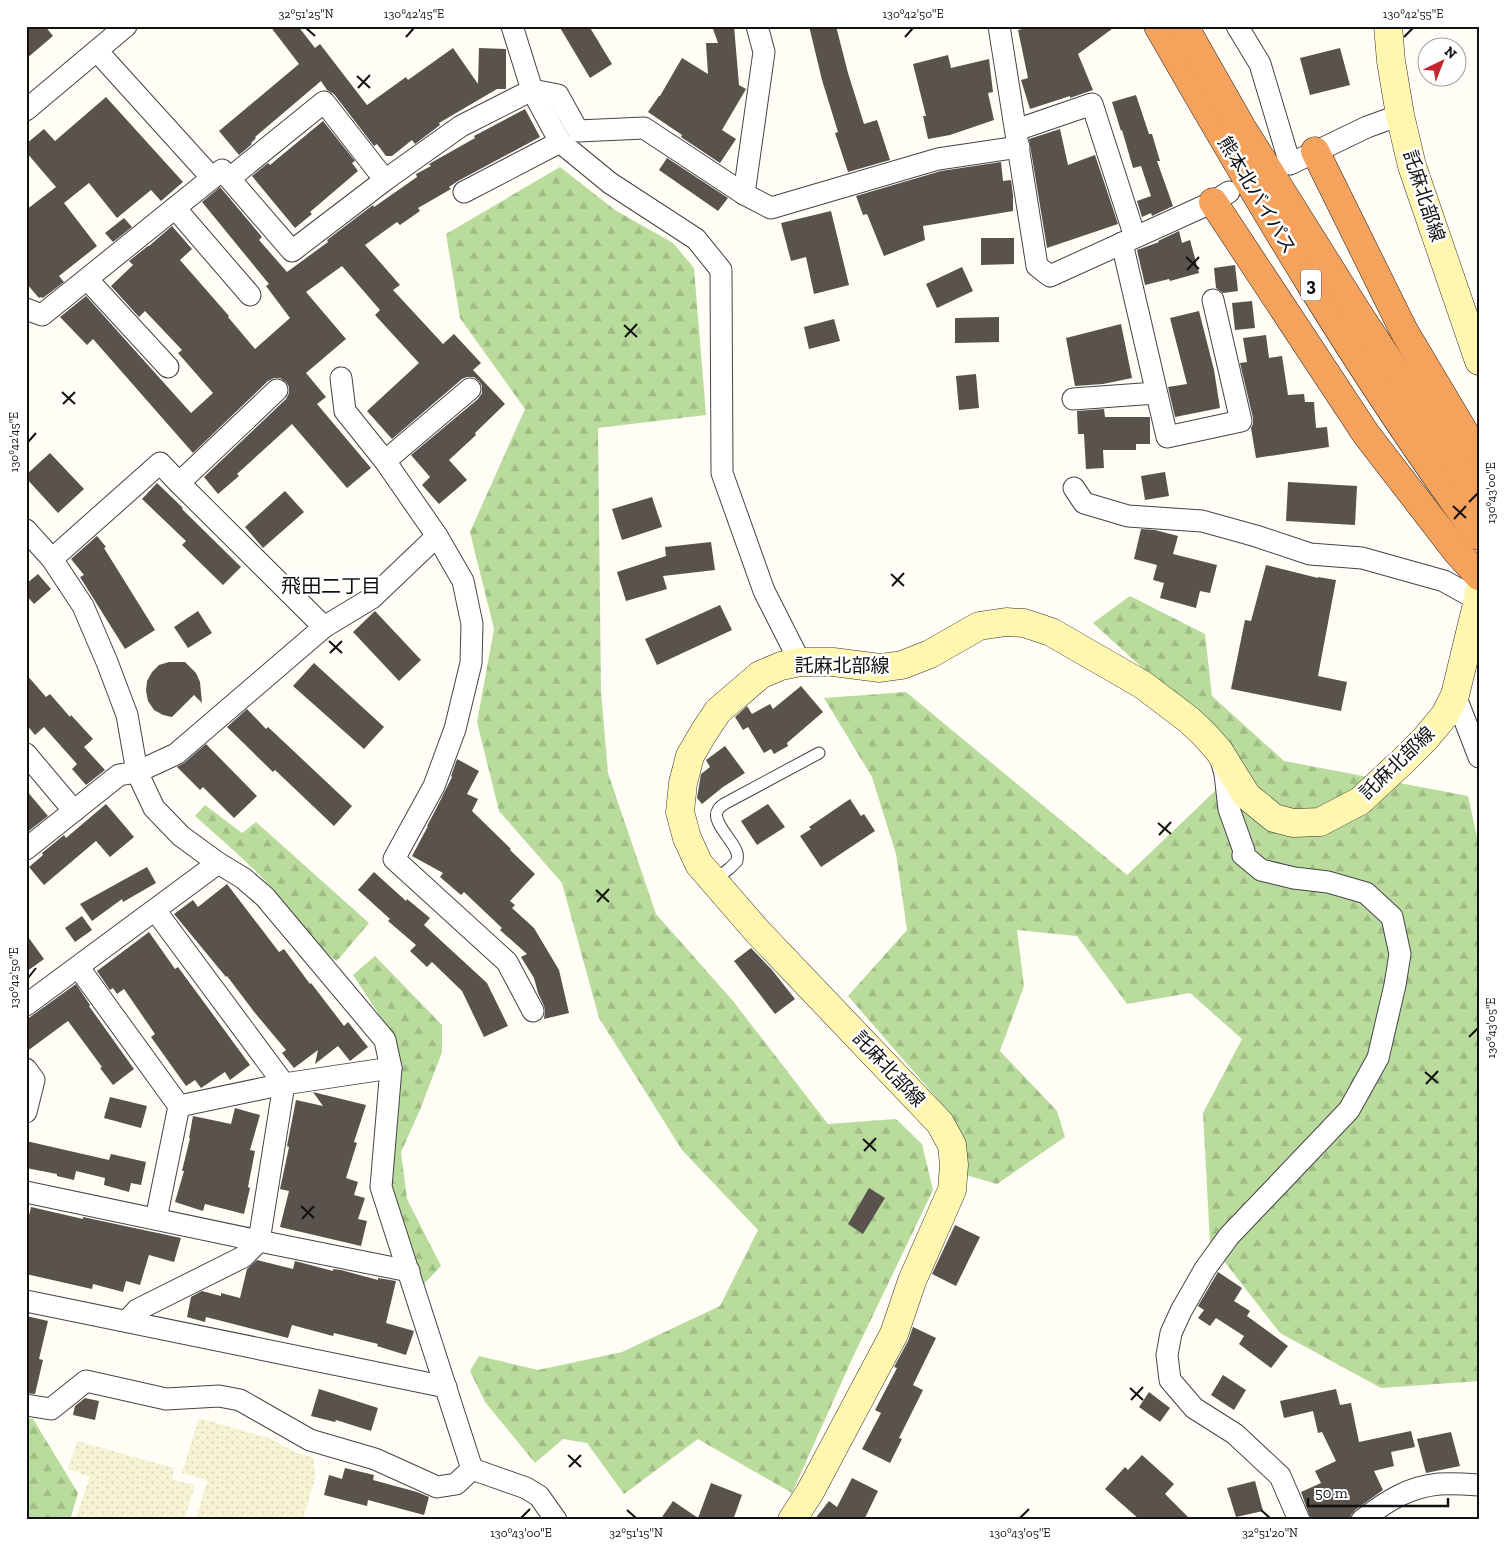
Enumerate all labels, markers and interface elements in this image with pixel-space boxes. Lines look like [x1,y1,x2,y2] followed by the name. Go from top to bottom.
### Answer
[278,7,334,21] text: 32°51'25"N
[384,7,444,21] text: 130°42'45"E
[882,7,944,21] text: 130°42'50"E
[1383,7,1443,21] text: 130°42'55"E
[1418,38,1468,88] north arrow
[1441,43,1460,63] text: N
[1213,132,1301,258] street label: 熊本北バイパス
[1398,147,1450,245] street label: 託麻北部線
[1301,270,1321,300] road number: 3
[7,412,21,472] text: 130°42'45"E
[1484,462,1498,524] text: 130°43'00"E
[281,574,381,598] district label: 飛田二丁目
[794,654,890,677] street label: 託麻北部線
[1355,722,1439,804] street label: 託麻北部線
[7,947,21,1009] text: 130°42'50"E
[1484,998,1498,1058] text: 130°43'05"E
[848,1026,930,1112] street label: 託麻北部線
[1308,1476,1448,1508] scale bar
[1315,1484,1348,1502] text: 50 m
[490,1526,552,1540] text: 130°43'00"E
[609,1526,663,1540] text: 32°51'15"N
[990,1526,1050,1540] text: 130°43'05"E
[1242,1526,1298,1540] text: 32°51'20"N

